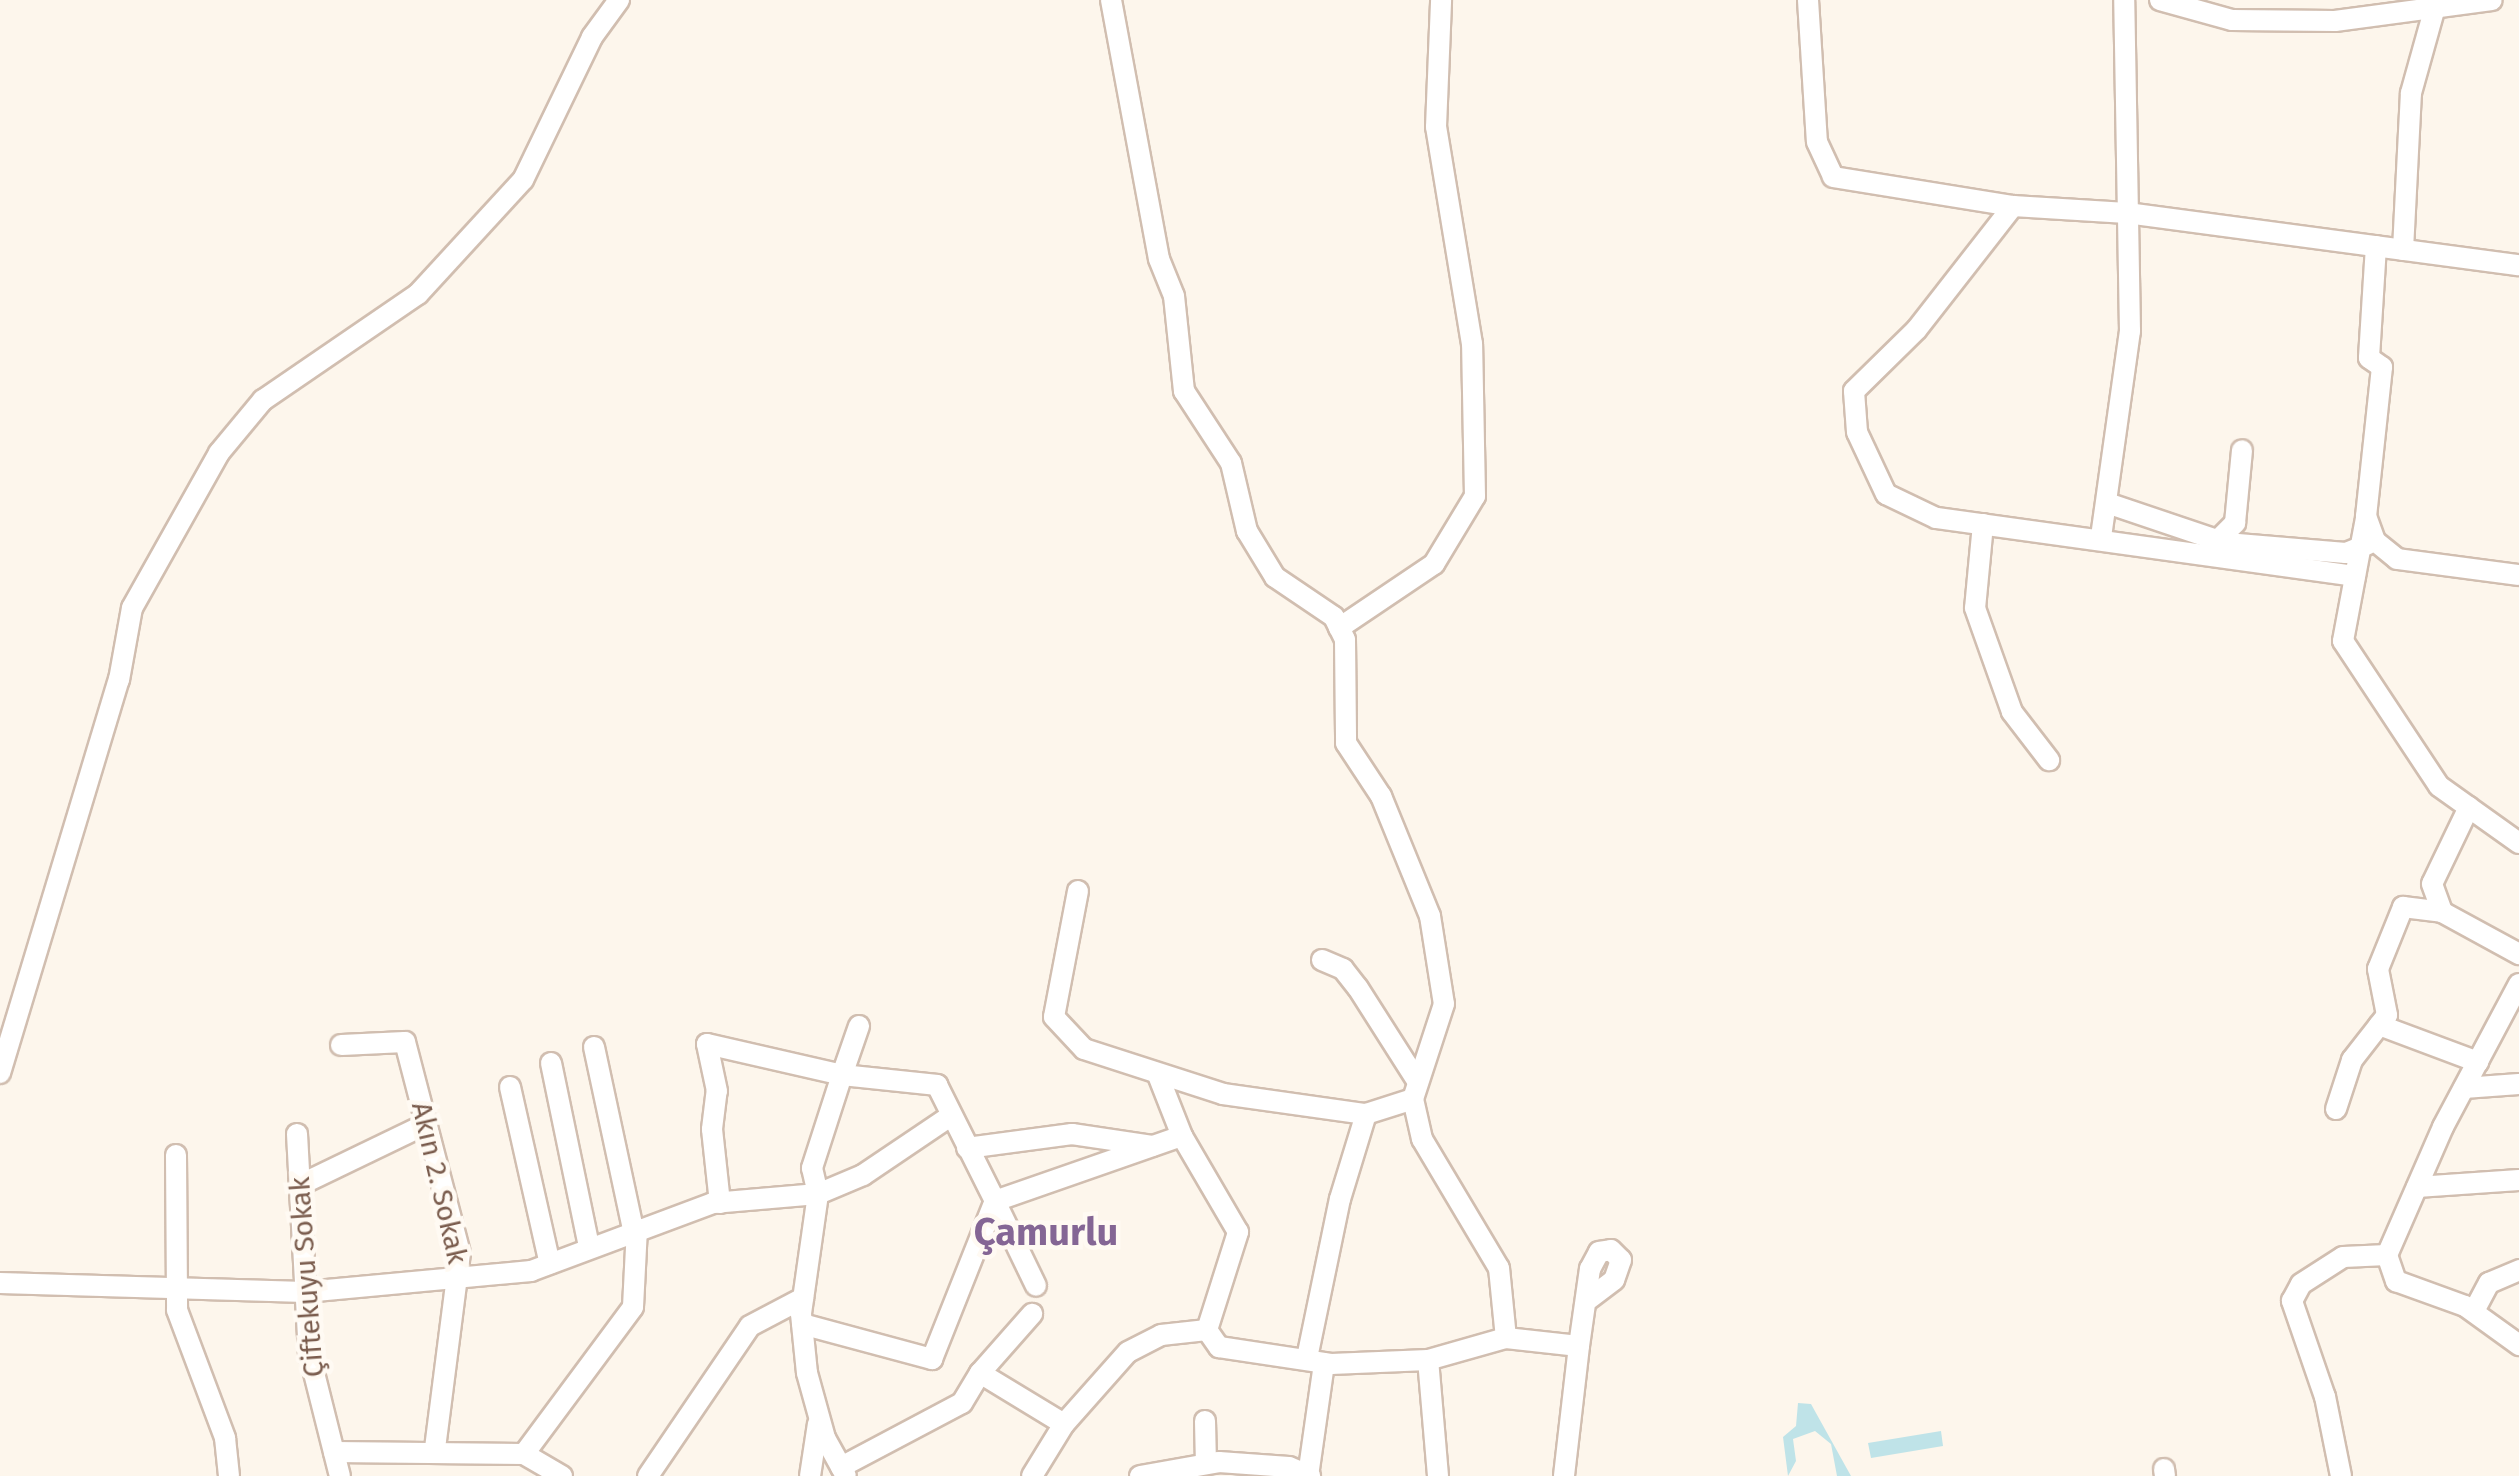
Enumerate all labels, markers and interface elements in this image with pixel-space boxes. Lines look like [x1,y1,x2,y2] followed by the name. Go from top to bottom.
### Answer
[404,1099,474,1267] street label: Akın 2. Sokak
[283,1176,331,1378] street label: Çiftekuyu Sokak
[974,1210,1118,1256] district label: Çamurlu

